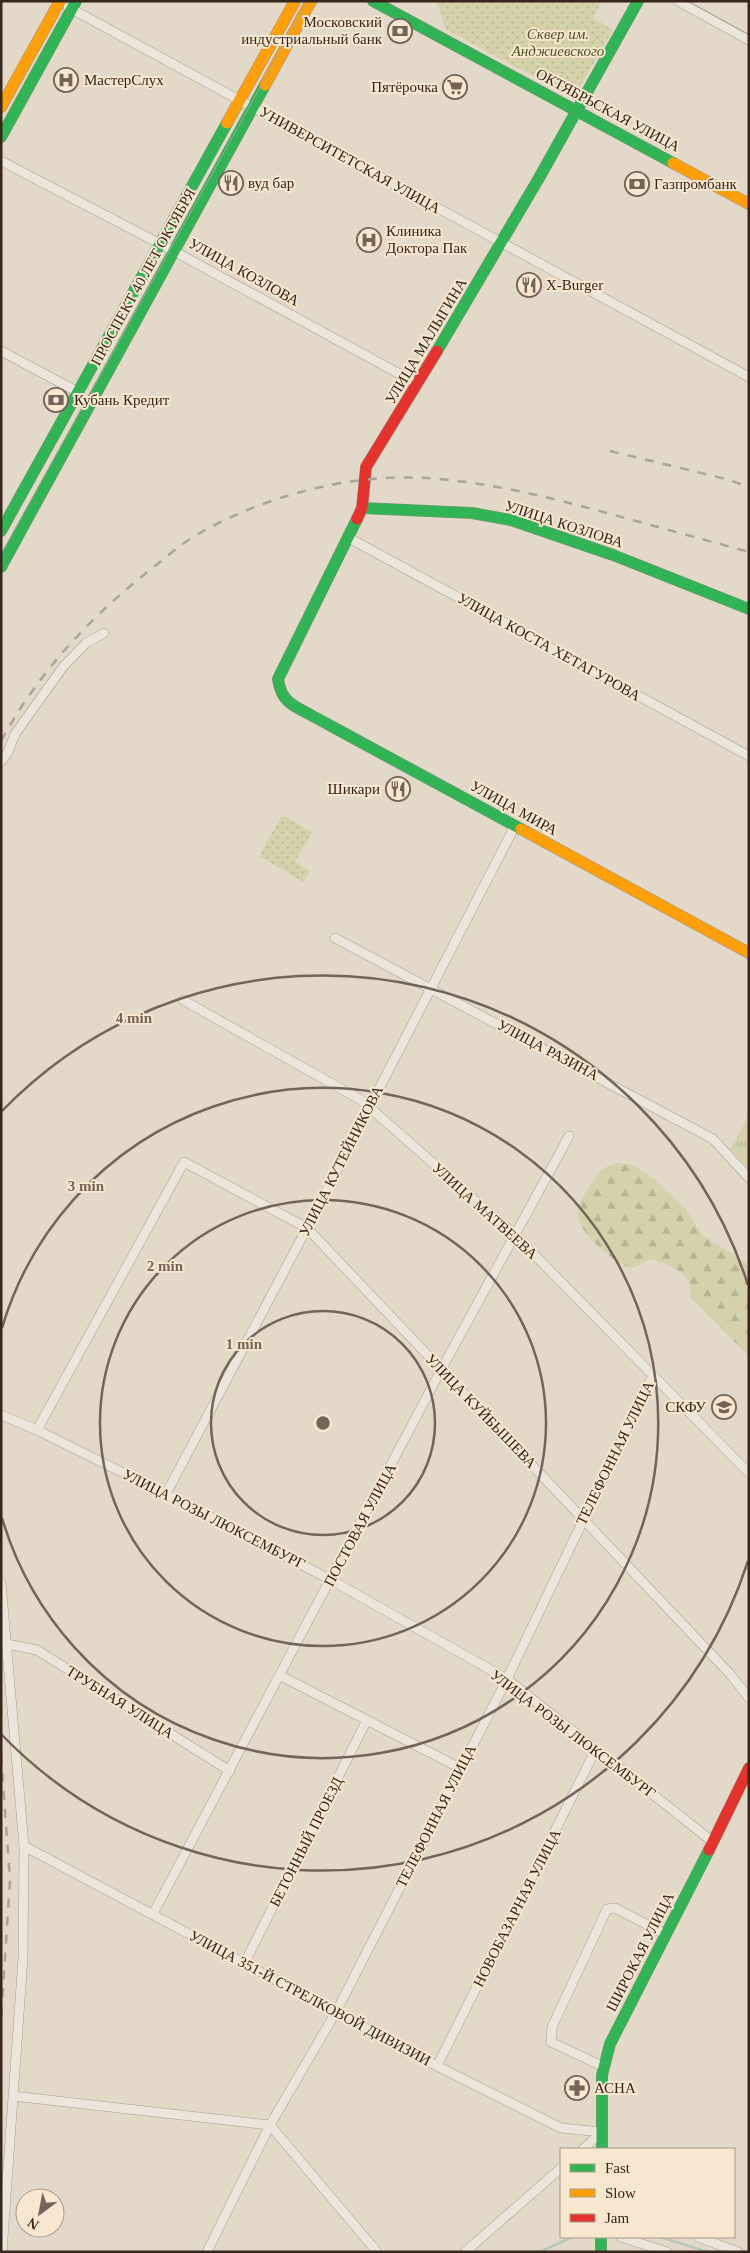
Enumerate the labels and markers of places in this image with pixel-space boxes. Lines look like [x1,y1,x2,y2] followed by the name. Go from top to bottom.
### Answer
[241,14,383,47] place label: Московский индустриальный банк
[387,18,413,44] bank icon: Московский индустриальный банк
[53,67,79,93] hospital icon: МастерСлух
[84,72,164,88] place label: МастерСлух
[442,74,468,100] supermarket icon: Пятёрочка
[371,79,438,95] place label: Пятёрочка
[218,170,244,196] restaurant icon: вуд бар
[624,171,650,197] bank icon: Газпромбанк
[248,175,294,191] place label: вуд бар
[654,176,737,192] place label: Газпромбанк
[386,223,468,256] place label: Клиника Доктора Пак
[356,227,382,253] hospital icon: Клиника Доктора Пак
[516,272,542,298] restaurant icon: X-Burger
[546,277,603,293] place label: X-Burger
[43,387,69,413] bank icon: Кубань Кредит
[74,392,170,408] place label: Кубань Кредит
[385,776,411,802] restaurant icon: Шикари
[328,781,380,797] place label: Шикари
[711,1394,737,1420] school or university icon: СКФУ
[665,1399,706,1415] place label: СКФУ
[314,1414,332,1432] centre of rings
[564,2075,590,2101] pharmacy icon: АСНА
[594,2080,636,2096] place label: АСНА

